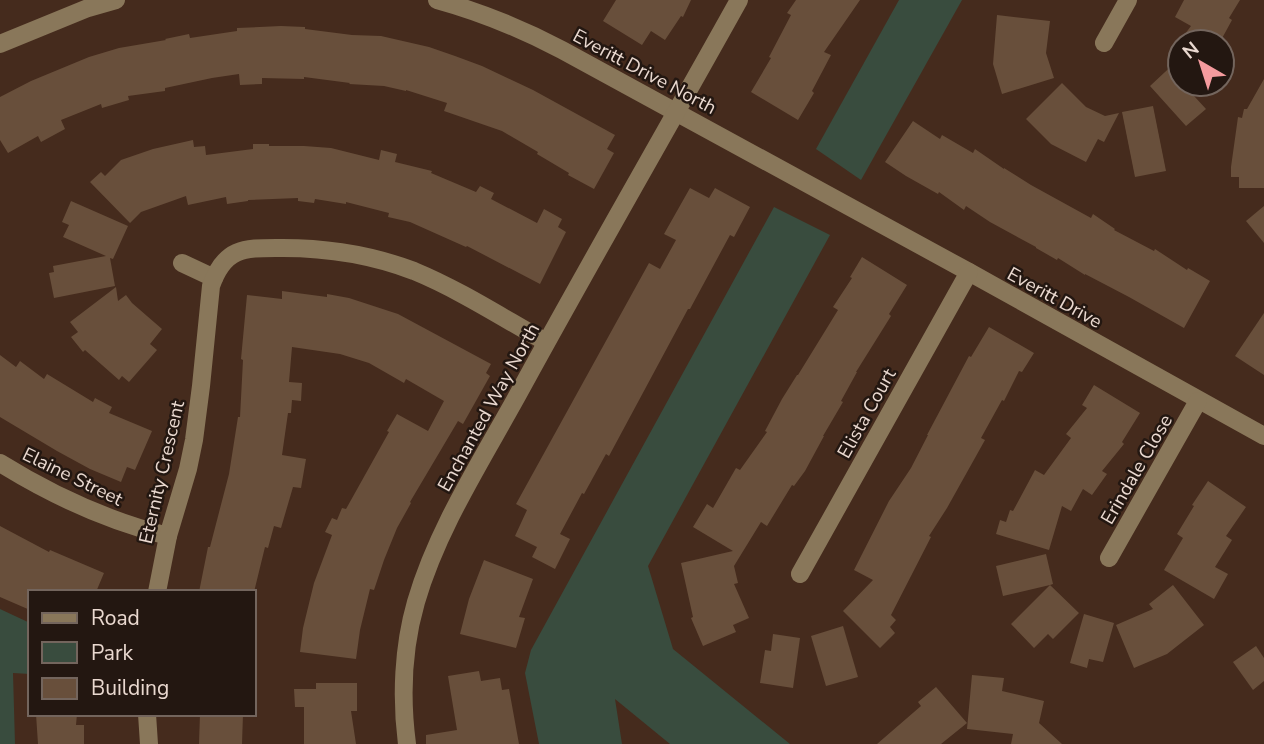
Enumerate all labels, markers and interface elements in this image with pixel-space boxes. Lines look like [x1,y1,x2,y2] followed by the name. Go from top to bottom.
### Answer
[568,23,721,121] street label: Everitt Drive North
[1166,28,1236,98] north arrow
[1177,36,1205,65] text: N
[1002,261,1107,335] street label: Everitt Drive
[432,319,546,496] street label: Enchanted Way North
[831,364,902,463] street label: Elista Court
[133,398,191,546] street label: Eternity Crescent
[1095,410,1179,529] street label: Erindale Close
[18,441,127,513] street label: Elaine Street
[28,590,256,716] legend
[91,604,140,632] text: Road
[91,639,133,667] text: Park
[91,674,169,702] text: Building

